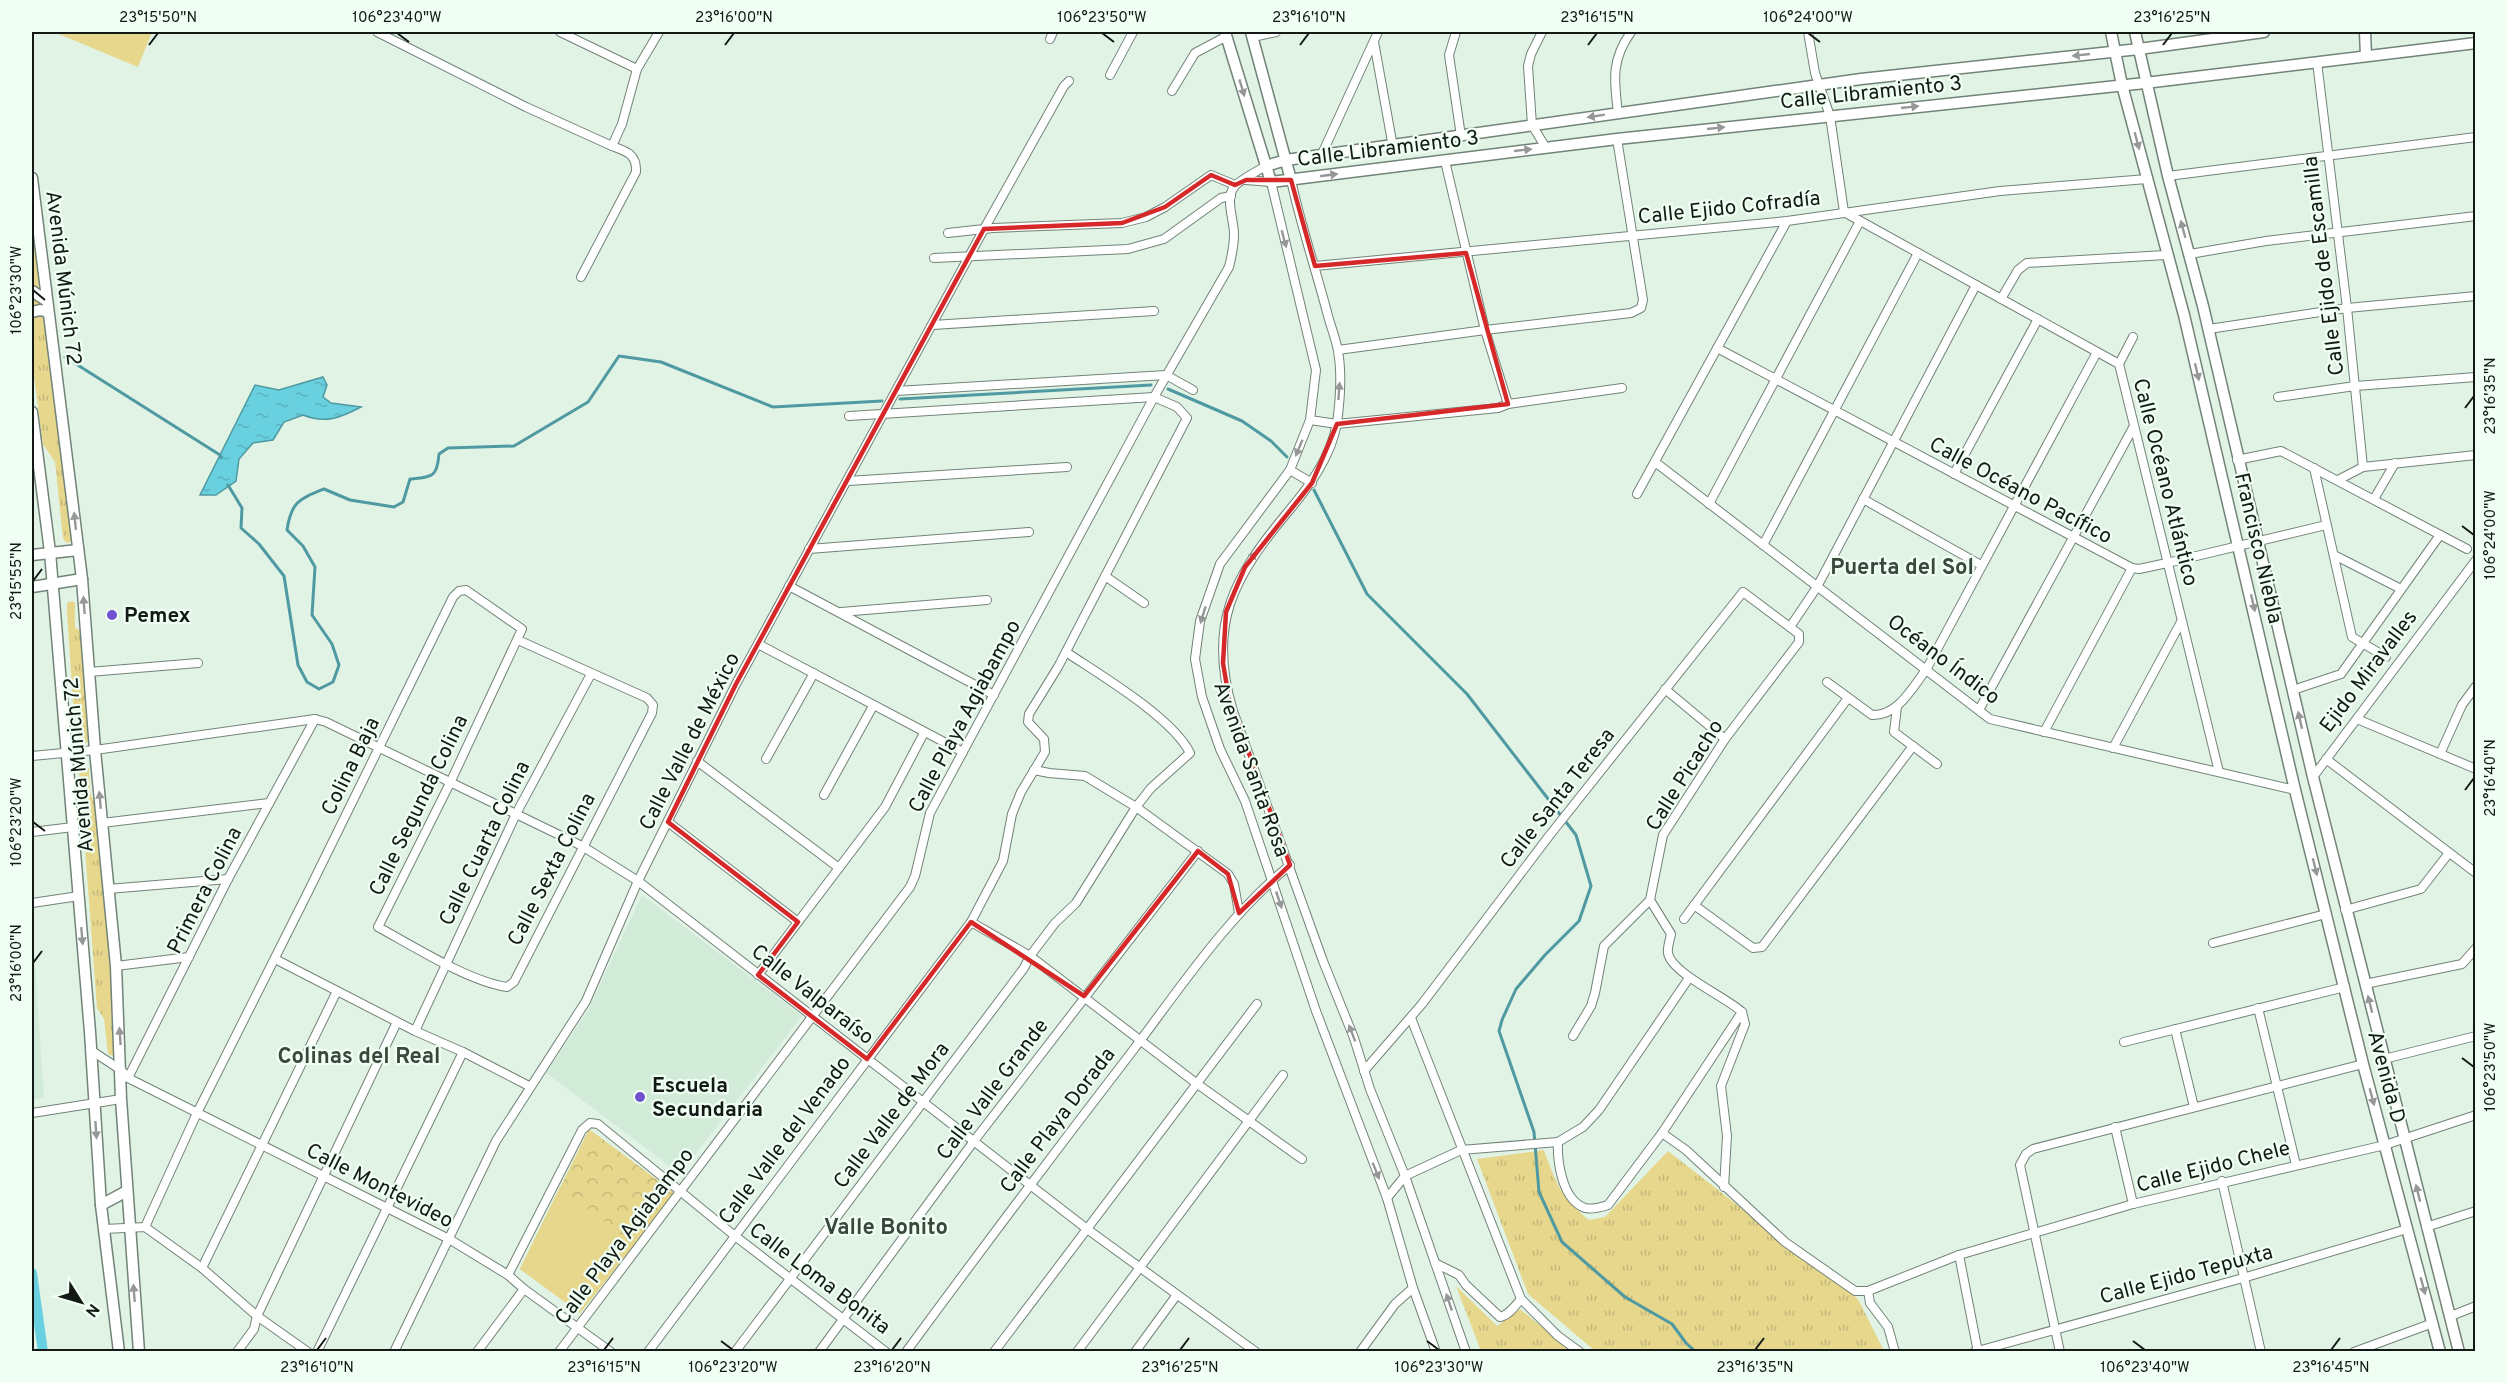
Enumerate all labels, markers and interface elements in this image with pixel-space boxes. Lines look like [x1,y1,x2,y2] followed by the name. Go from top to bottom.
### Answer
[119,9,197,28] text: 23°15'50"N
[352,9,442,28] text: 106°23'40"W
[695,9,773,28] text: 23°16'00"N
[1057,9,1147,28] text: 106°23'50"W
[1272,9,1346,28] text: 23°16'10"N
[1560,9,1634,28] text: 23°16'15"N
[1763,9,1853,28] text: 106°24'00"W
[2133,9,2211,28] text: 23°16'25"N
[2071,50,2090,60] one-way arrow
[1779,71,1964,116] street label: Calle Libramiento 3
[1238,79,1247,97] one-way arrow
[1901,102,1920,112] one-way arrow
[1586,112,1605,121] one-way arrow
[1707,123,1726,133] one-way arrow
[1296,125,1481,174] street label: Calle Libramiento 3
[2133,132,2143,150] one-way arrow
[1513,146,1532,155] one-way arrow
[2298,155,2351,377] street label: Calle Ejido de Escamilla
[1320,170,1339,179] one-way arrow
[1636,185,1822,232] street label: Calle Ejido Cofradía
[38,189,87,367] street label: Avenida Múnich 72
[2178,220,2187,238] one-way arrow
[1280,230,1289,248] one-way arrow
[8,246,27,334] text: 106°23'30"W
[2482,357,2501,435] text: 23°16'35"N
[2192,363,2202,382] one-way arrow
[2126,376,2203,589] street label: Calle Océano Atlántico
[1334,381,1344,400] one-way arrow
[1924,432,2117,551] street label: Calle Océano Pacífico
[1294,439,1303,457] one-way arrow
[2227,470,2288,626] street label: Francisco Niebla
[2482,490,2501,580] text: 106°24'00"W
[70,511,79,530] one-way arrow
[8,542,27,620] text: 23°15'55"N
[1245,552,1257,568] one-way arrow
[1830,555,1974,582] district label: Puerta del Sol
[2248,593,2258,612] one-way arrow
[79,596,89,615] one-way arrow
[124,603,191,630] place label: Pemex
[2314,605,2424,738] street label: Ejido Miravalles
[1197,606,1207,624] one-way arrow
[105,608,119,622] marker: Pemex
[1881,608,2006,712] street label: Océano Índico
[903,615,1028,818] street label: Calle Playa Agiabampo
[634,648,747,835] street label: Calle Valle de México
[58,676,101,854] street label: Avenida Múnich 72
[1206,678,1295,861] street label: Avenida Santa Rosa
[364,710,475,901] street label: Calle Segunda Colina
[2294,711,2304,729] one-way arrow
[316,713,387,820] street label: Colina Baja
[1640,715,1730,837] street label: Calle Picacho
[1495,723,1622,875] street label: Calle Santa Teresa
[2482,739,2501,817] text: 23°16'40"N
[434,757,537,931] street label: Calle Cuarta Colina
[8,777,27,867] text: 106°23'20"W
[502,789,603,951] street label: Calle Sexta Colina
[95,790,105,809] one-way arrow
[162,823,249,959] street label: Primera Colina
[2310,858,2320,877] one-way arrow
[1274,891,1284,909] one-way arrow
[8,924,27,1002] text: 23°16'00"N
[77,926,87,945] one-way arrow
[745,939,879,1052] street label: Calle Valparaíso
[2365,995,2375,1013] one-way arrow
[931,1014,1055,1166] street label: Calle Valle Grande
[2482,1022,2501,1112] text: 106°23'50"W
[1347,1024,1356,1042] one-way arrow
[115,1026,125,1045] one-way arrow
[2360,1028,2411,1127] street label: Avenida D
[828,1037,956,1195] street label: Calle Valle de Mora
[994,1043,1122,1199] street label: Calle Playa Dorada
[278,1044,440,1071] district label: Colinas del Real
[713,1051,857,1231] street label: Calle Valle del Venado
[652,1073,763,1124] place label: Escuela Secundaria
[2368,1088,2378,1106] one-way arrow
[633,1090,647,1104] marker: Escuela Secundaria
[91,1121,100,1140] one-way arrow
[2134,1135,2293,1200] street label: Calle Ejido Chele
[301,1138,458,1235] street label: Calle Montevideo
[550,1143,701,1331] street label: Calle Playa Agiabampo
[1372,1162,1381,1180] one-way arrow
[2413,1184,2422,1202] one-way arrow
[824,1215,948,1242] district label: Valle Bonito
[743,1217,895,1341] street label: Calle Loma Bonita
[2097,1239,2276,1312] street label: Calle Ejido Tepuxta
[51,1272,111,1332] north arrow
[2418,1277,2428,1295] one-way arrow
[129,1284,139,1303] one-way arrow
[1443,1293,1453,1311] one-way arrow
[80,1299,103,1320] text: N
[280,1359,354,1378] text: 23°16'10"N
[567,1359,641,1378] text: 23°16'15"N
[688,1359,778,1378] text: 106°23'20"W
[853,1359,931,1378] text: 23°16'20"N
[1141,1359,1219,1378] text: 23°16'25"N
[1395,1359,1483,1378] text: 106°23'30"W
[1716,1359,1794,1378] text: 23°16'35"N
[2100,1359,2190,1378] text: 106°23'40"W
[2292,1359,2370,1378] text: 23°16'45"N

